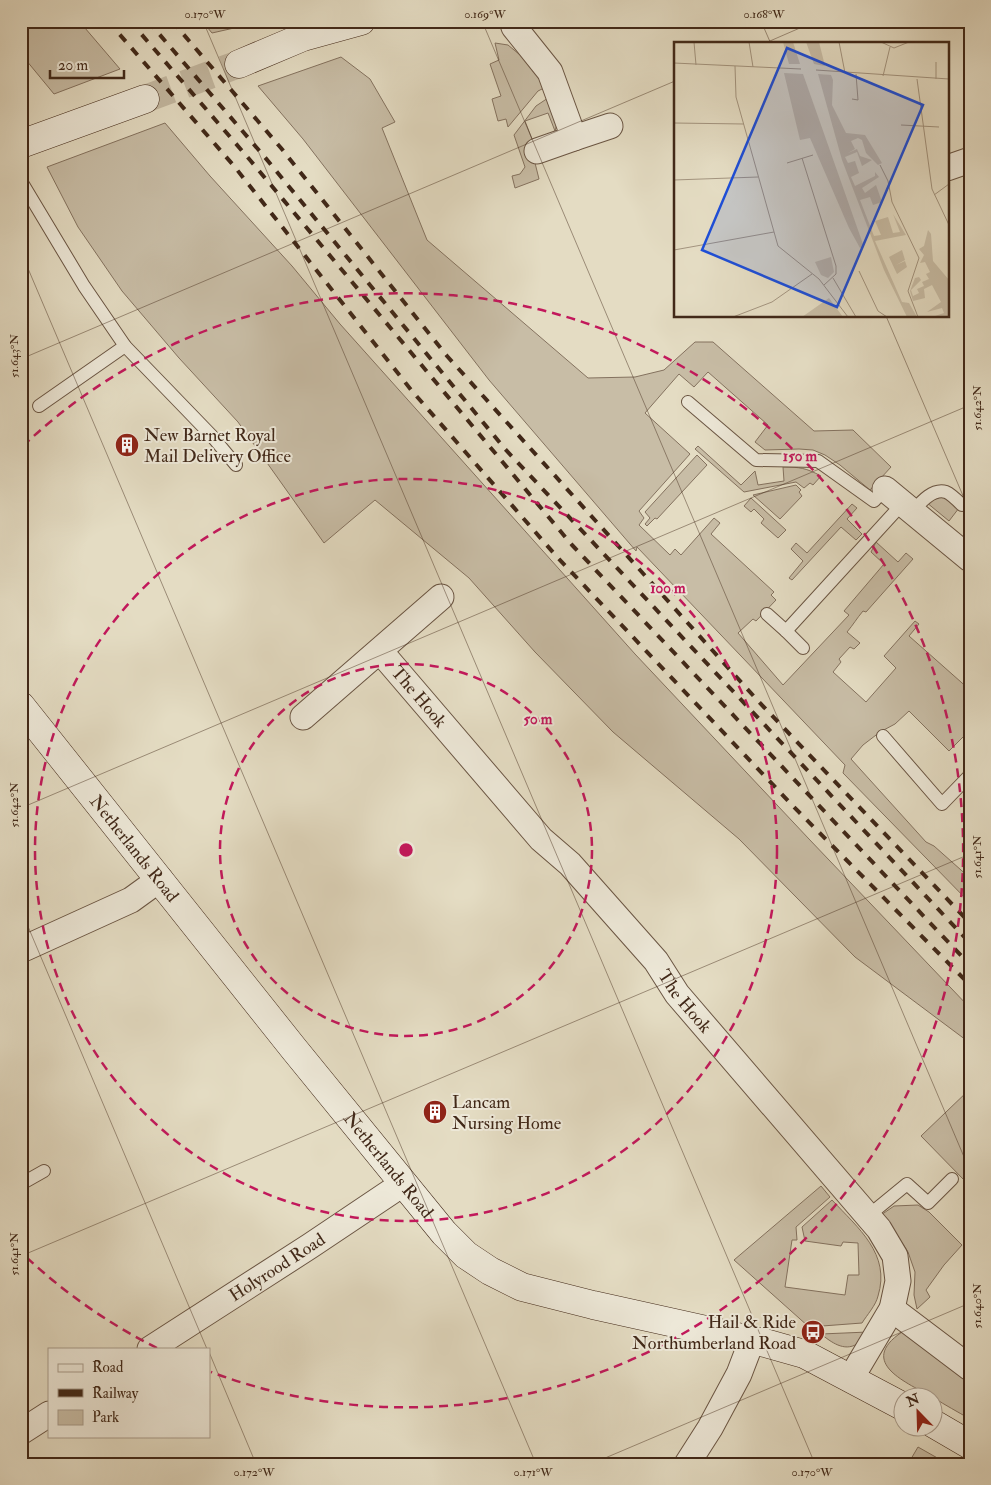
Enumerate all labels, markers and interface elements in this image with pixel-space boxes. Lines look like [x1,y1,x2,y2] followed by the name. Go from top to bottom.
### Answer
[185,7,226,22] text: 0.170°W
[464,7,506,22] text: 0.169°W
[744,7,785,22] text: 0.168°W
[674,42,948,318] inset map
[50,48,124,80] scale bar
[58,56,88,75] text: 20 m
[7,334,22,378] text: 51.643°N
[970,385,985,431] text: 51.642°N
[144,424,291,468] place label: New Barnet Royal Mail Delivery Office
[114,432,140,458] building icon: New Barnet Royal Mail Delivery Office
[783,447,817,466] text: 150 m
[650,579,686,598] text: 100 m
[386,661,452,733] street label: The Hook
[524,710,553,729] text: 50 m
[7,782,22,828] text: 51.642°N
[85,790,184,907] street label: Netherlands Road
[970,835,985,879] text: 51.641°N
[397,841,415,859] centre of rings
[653,965,717,1038] street label: The Hook
[452,1091,562,1135] place label: Lancam Nursing Home
[422,1099,448,1125] building icon: Lancam Nursing Home
[338,1107,439,1223] street label: Netherlands Road
[225,1228,330,1307] street label: Holyrood Road
[7,1232,22,1276] text: 51.641°N
[970,1283,985,1329] text: 51.640°N
[632,1311,796,1355] place label: Hail & Ride Northumberland Road
[800,1319,826,1345] bus stop icon: Hail & Ride Northumberland Road
[48,1348,210,1438] legend
[92,1358,124,1377] text: Road
[92,1384,139,1403] text: Railway
[894,1388,944,1438] north arrow
[903,1390,923,1411] text: N
[92,1408,119,1427] text: Park
[234,1465,275,1480] text: 0.172°W
[514,1465,553,1480] text: 0.171°W
[792,1465,833,1480] text: 0.170°W

